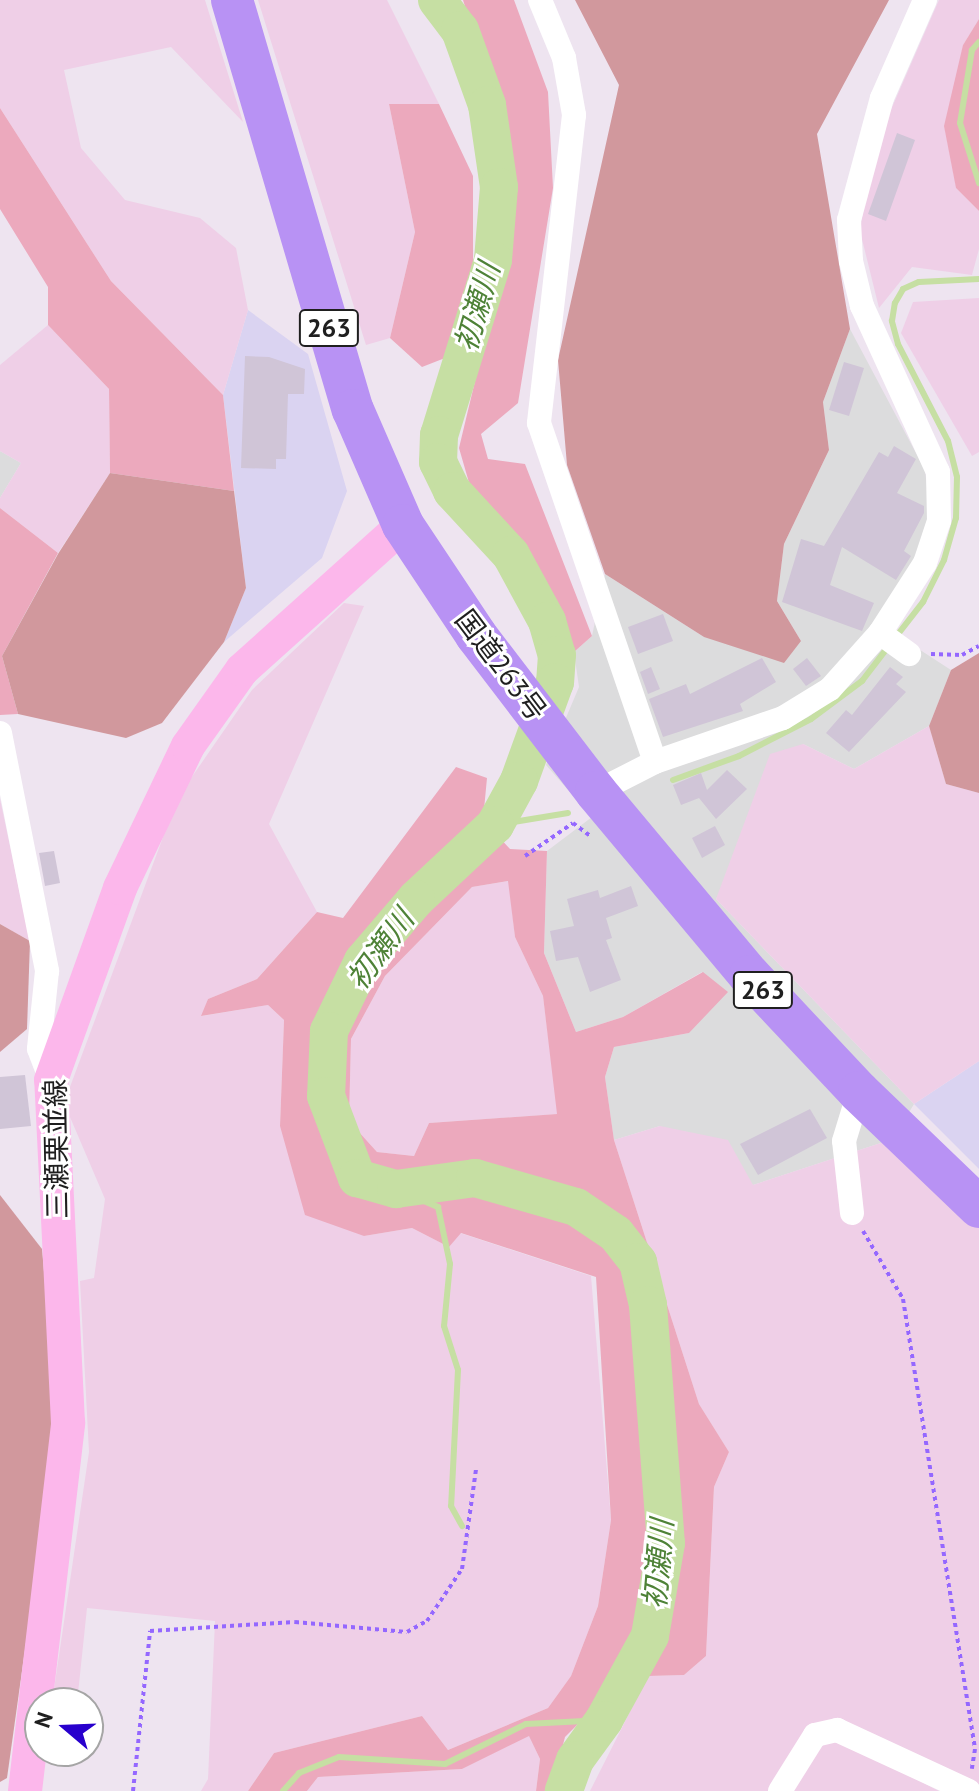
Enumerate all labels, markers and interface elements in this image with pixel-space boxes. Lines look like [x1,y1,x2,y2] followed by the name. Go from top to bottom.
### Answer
[447,259,507,355] water label: 初瀬川
[297,306,361,350] road number: 263
[449,603,553,727] street label: 国道263号
[339,902,421,996] water label: 初瀬川
[731,968,795,1012] road number: 263
[38,1079,74,1219] street label: 三瀬栗並線
[636,1518,680,1610] water label: 初瀬川
[24,1687,104,1767] north arrow
[28,1708,59,1731] text: N

